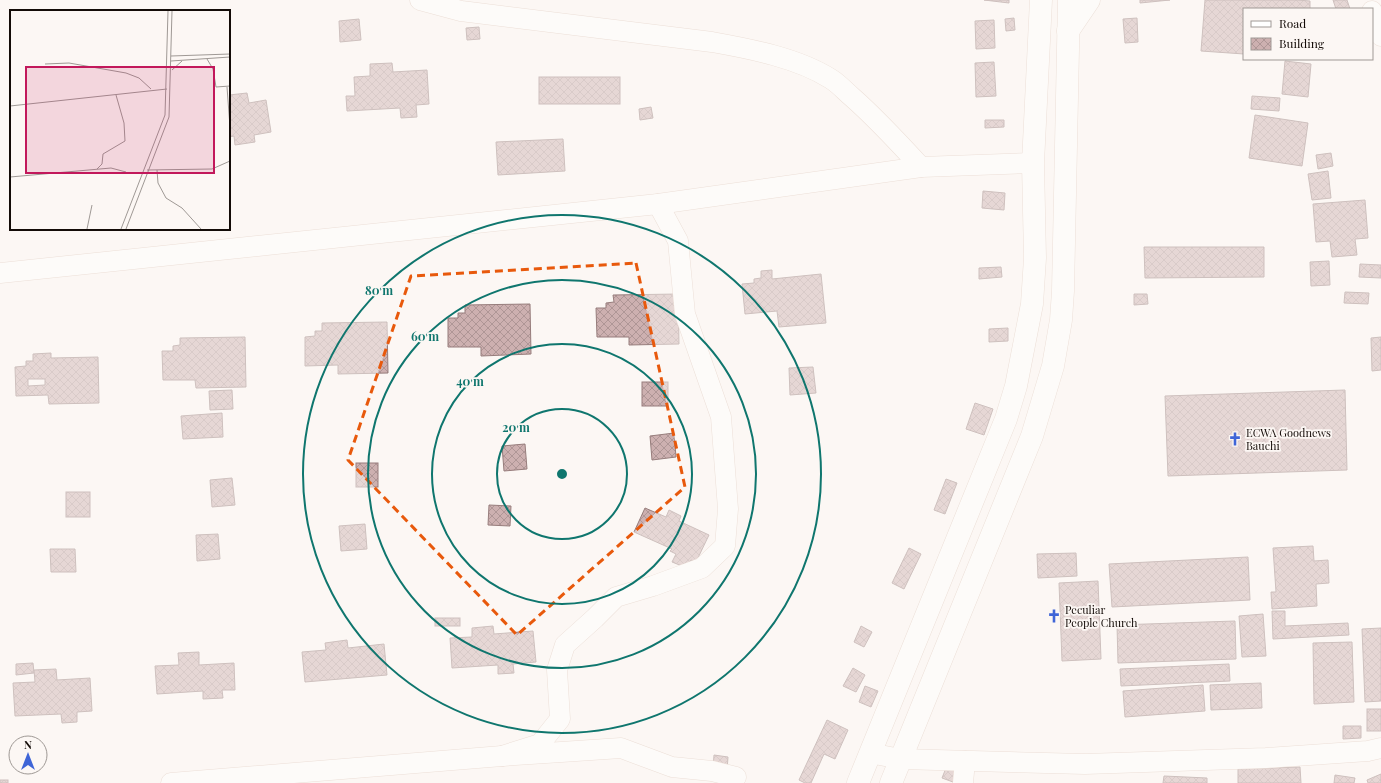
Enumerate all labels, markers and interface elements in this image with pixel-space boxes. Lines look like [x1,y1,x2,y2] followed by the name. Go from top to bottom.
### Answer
[1243,8,1373,60] legend
[10,10,230,230] inset map
[1279,15,1306,31] text: Road
[1279,35,1325,51] text: Building
[365,282,393,298] text: 80 m
[411,328,439,344] text: 60 m
[456,373,484,389] text: 40 m
[502,419,530,435] text: 20 m
[1246,425,1331,453] place label: ECWA Goodnews Bauchi
[1227,431,1243,447] church icon: ECWA Goodnews Bauchi
[555,467,569,481] centre of rings
[1065,602,1138,630] place label: Peculiar People Church
[1046,608,1062,624] church icon: Peculiar People Church
[8,735,48,775] north arrow
[24,737,32,752] text: N

